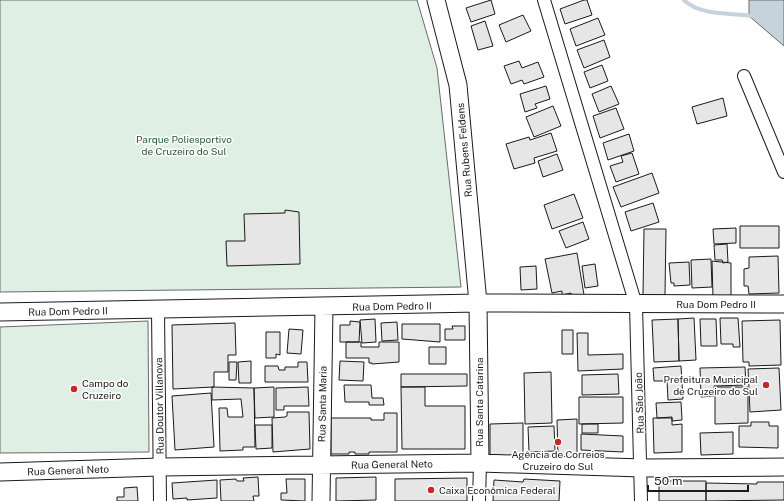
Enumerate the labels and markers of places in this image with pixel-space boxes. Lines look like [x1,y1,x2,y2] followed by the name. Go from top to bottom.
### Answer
[664,373,758,397] place label: Prefeitura Municipal de Cruzeiro do Sul
[82,377,129,401] place label: Campo do Cruzeiro
[761,380,771,390] marker: Prefeitura Municipal de Cruzeiro do Sul
[69,384,79,394] marker: Campo do Cruzeiro
[553,437,563,447] marker: Agência de Correios Cruzeiro do Sul
[511,448,605,472] place label: Agência de Correios Cruzeiro do Sul
[439,484,556,496] place label: Caixa Econômica Federal
[426,485,436,495] marker: Caixa Econômica Federal

